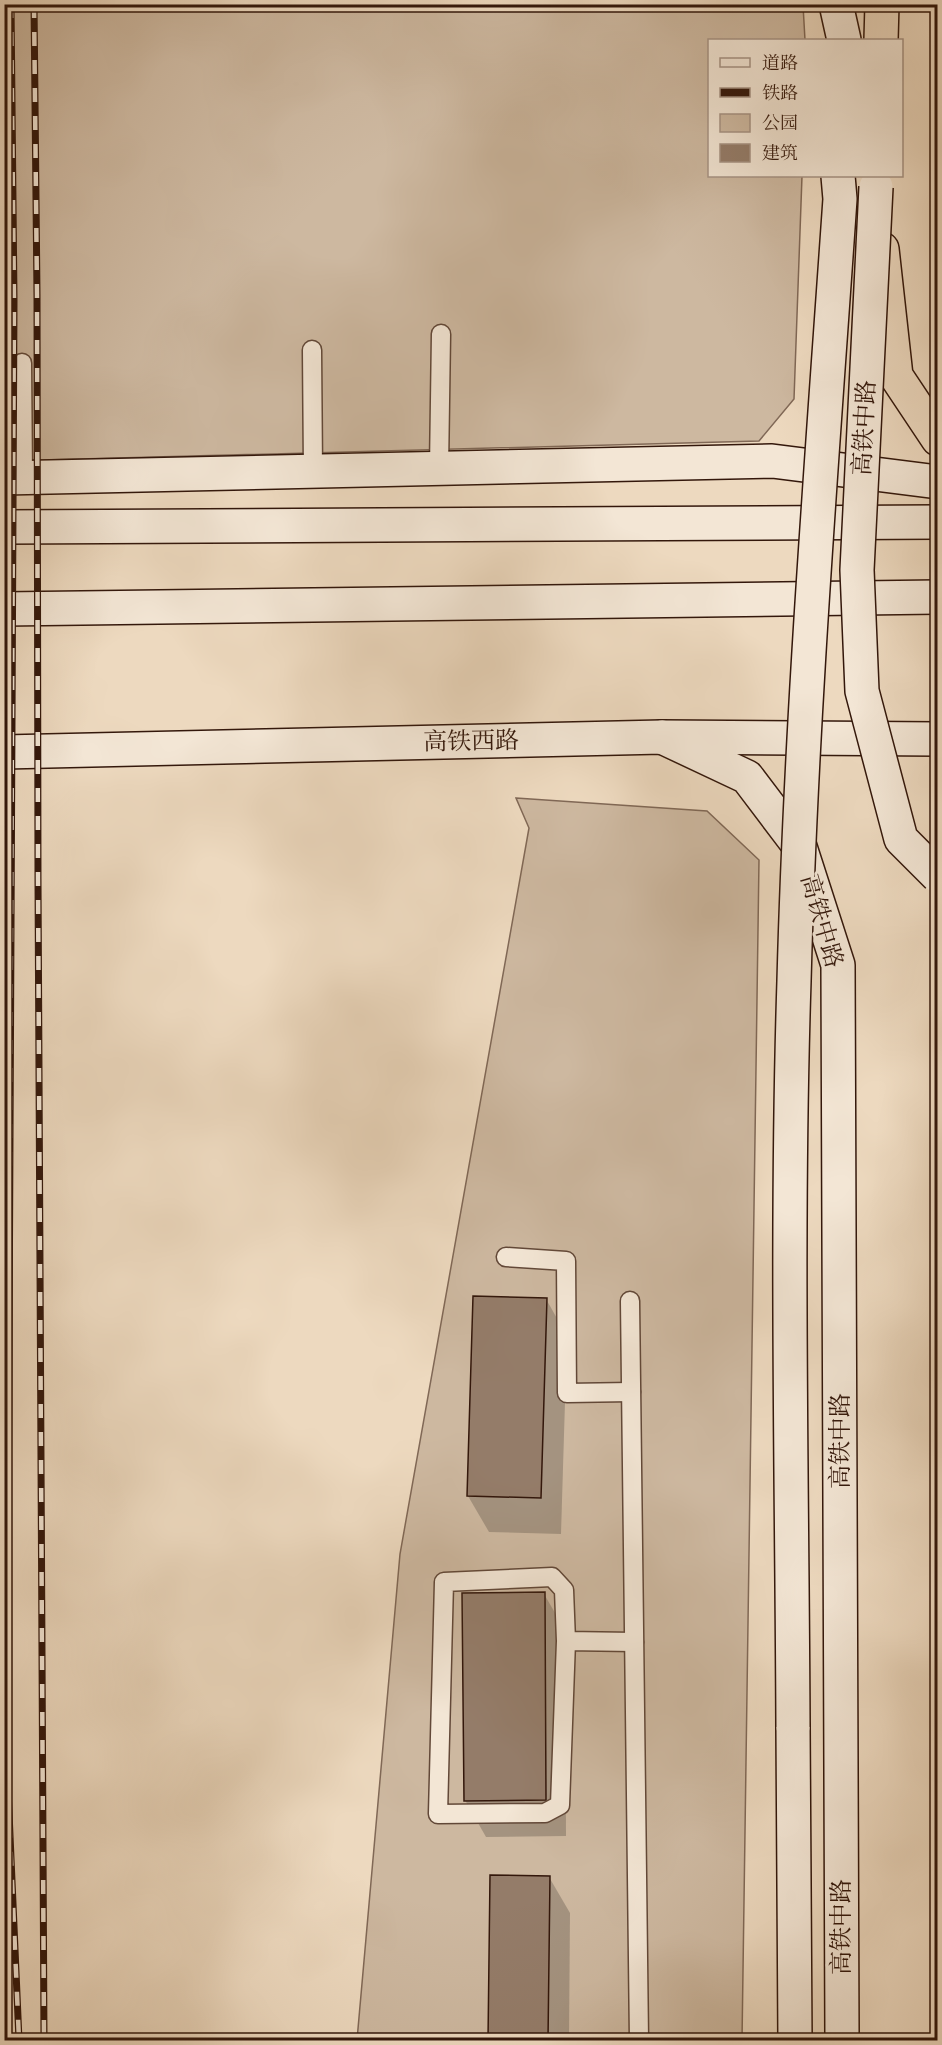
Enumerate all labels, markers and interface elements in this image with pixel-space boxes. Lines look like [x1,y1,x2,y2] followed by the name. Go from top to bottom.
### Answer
[708,39,903,177] legend
[762,52,798,78] text: 道路
[762,82,798,108] text: 铁路
[762,112,798,138] text: 公园
[762,142,798,168] text: 建筑
[847,379,885,477] street label: 高铁中路
[423,725,519,761] street label: 高铁西路
[791,871,850,972] street label: 高铁中路
[825,1393,859,1489] street label: 高铁中路
[826,1879,860,1975] street label: 高铁中路

